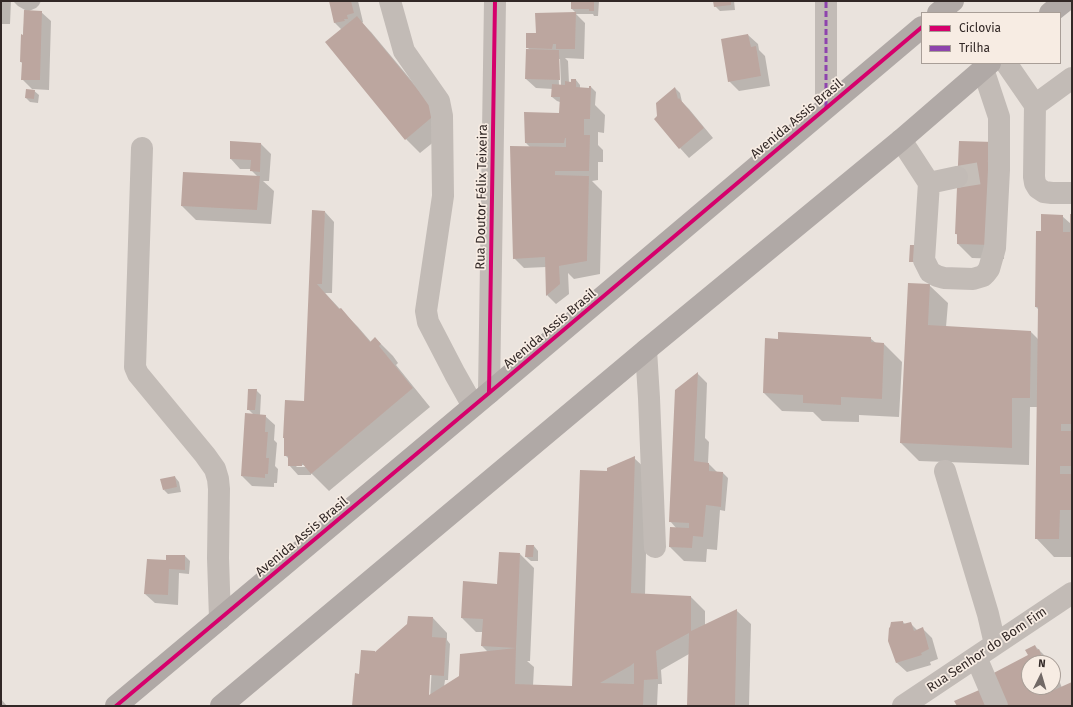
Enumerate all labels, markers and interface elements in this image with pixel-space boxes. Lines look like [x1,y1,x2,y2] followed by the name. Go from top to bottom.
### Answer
[921,12,1061,64] legend
[959,21,1001,35] text: Ciclovia
[959,41,990,55] text: Trilha
[748,76,846,162] street label: Avenida Assis Brasil
[473,124,491,270] street label: Rua Doutor Félix Teixeira
[501,286,599,372] street label: Avenida Assis Brasil
[253,494,351,580] street label: Avenida Assis Brasil
[924,604,1050,696] street label: Rua Senhor do Bom Fim
[1021,655,1061,695] north arrow
[1038,657,1046,670] text: N

